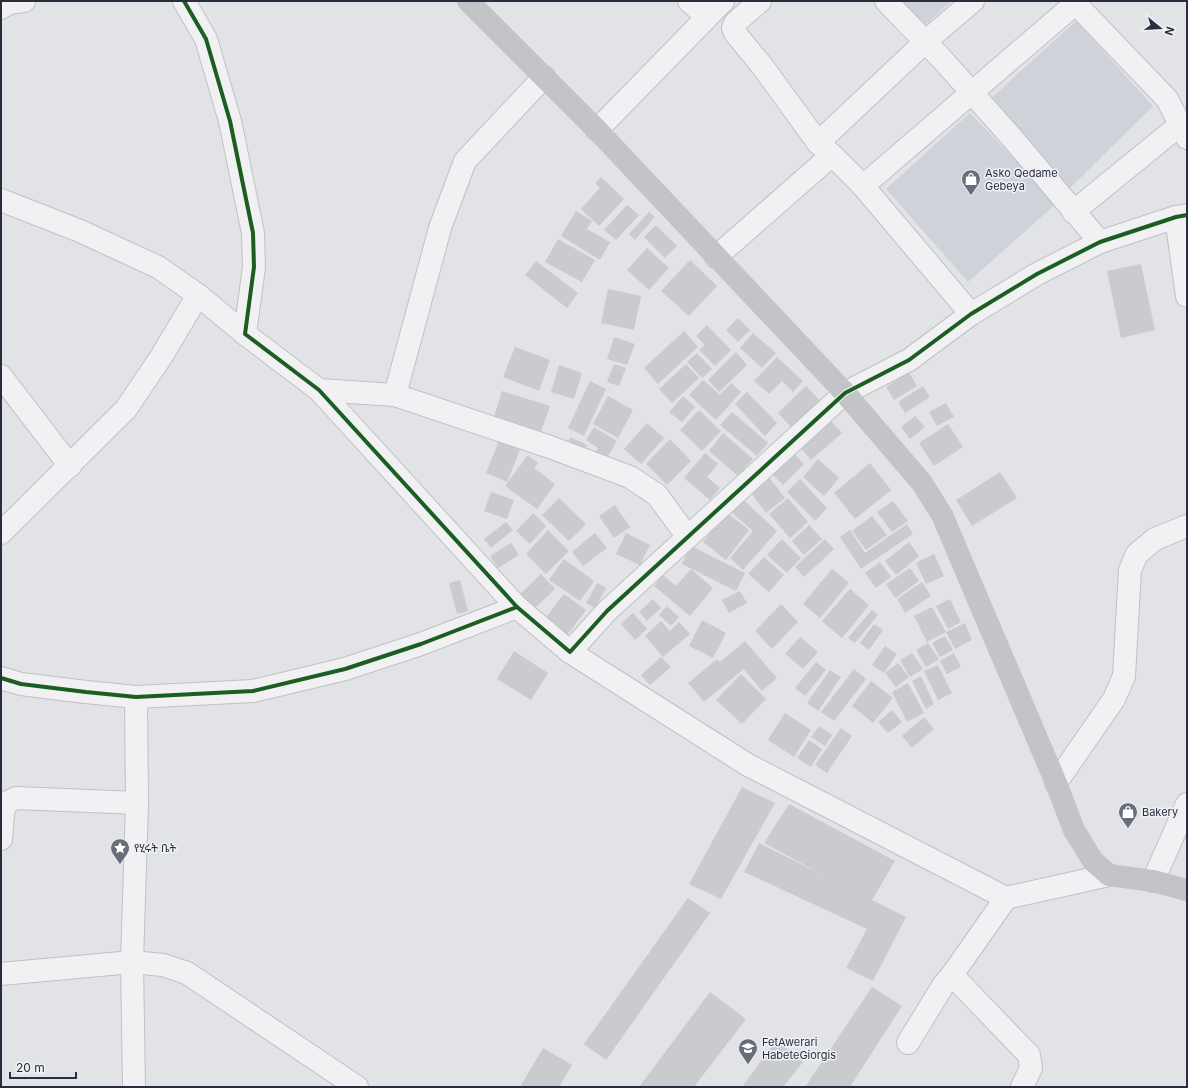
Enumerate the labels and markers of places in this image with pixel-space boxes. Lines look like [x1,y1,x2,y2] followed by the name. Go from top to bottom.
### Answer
[985,166,1058,193] place label: Asko Qedame Gebeya
[960,168,982,196] shop icon: Asko Qedame Gebeya
[1117,801,1139,829] shop icon: Bakery
[1142,805,1178,819] place label: Bakery
[109,837,131,865] place icon: የሂሩት ቤት
[134,841,176,855] place label: የሂሩት ቤት
[762,1035,836,1062] place label: FetAwerari HabeteGiorgis
[737,1037,759,1065] school or university icon: FetAwerari HabeteGiorgis

